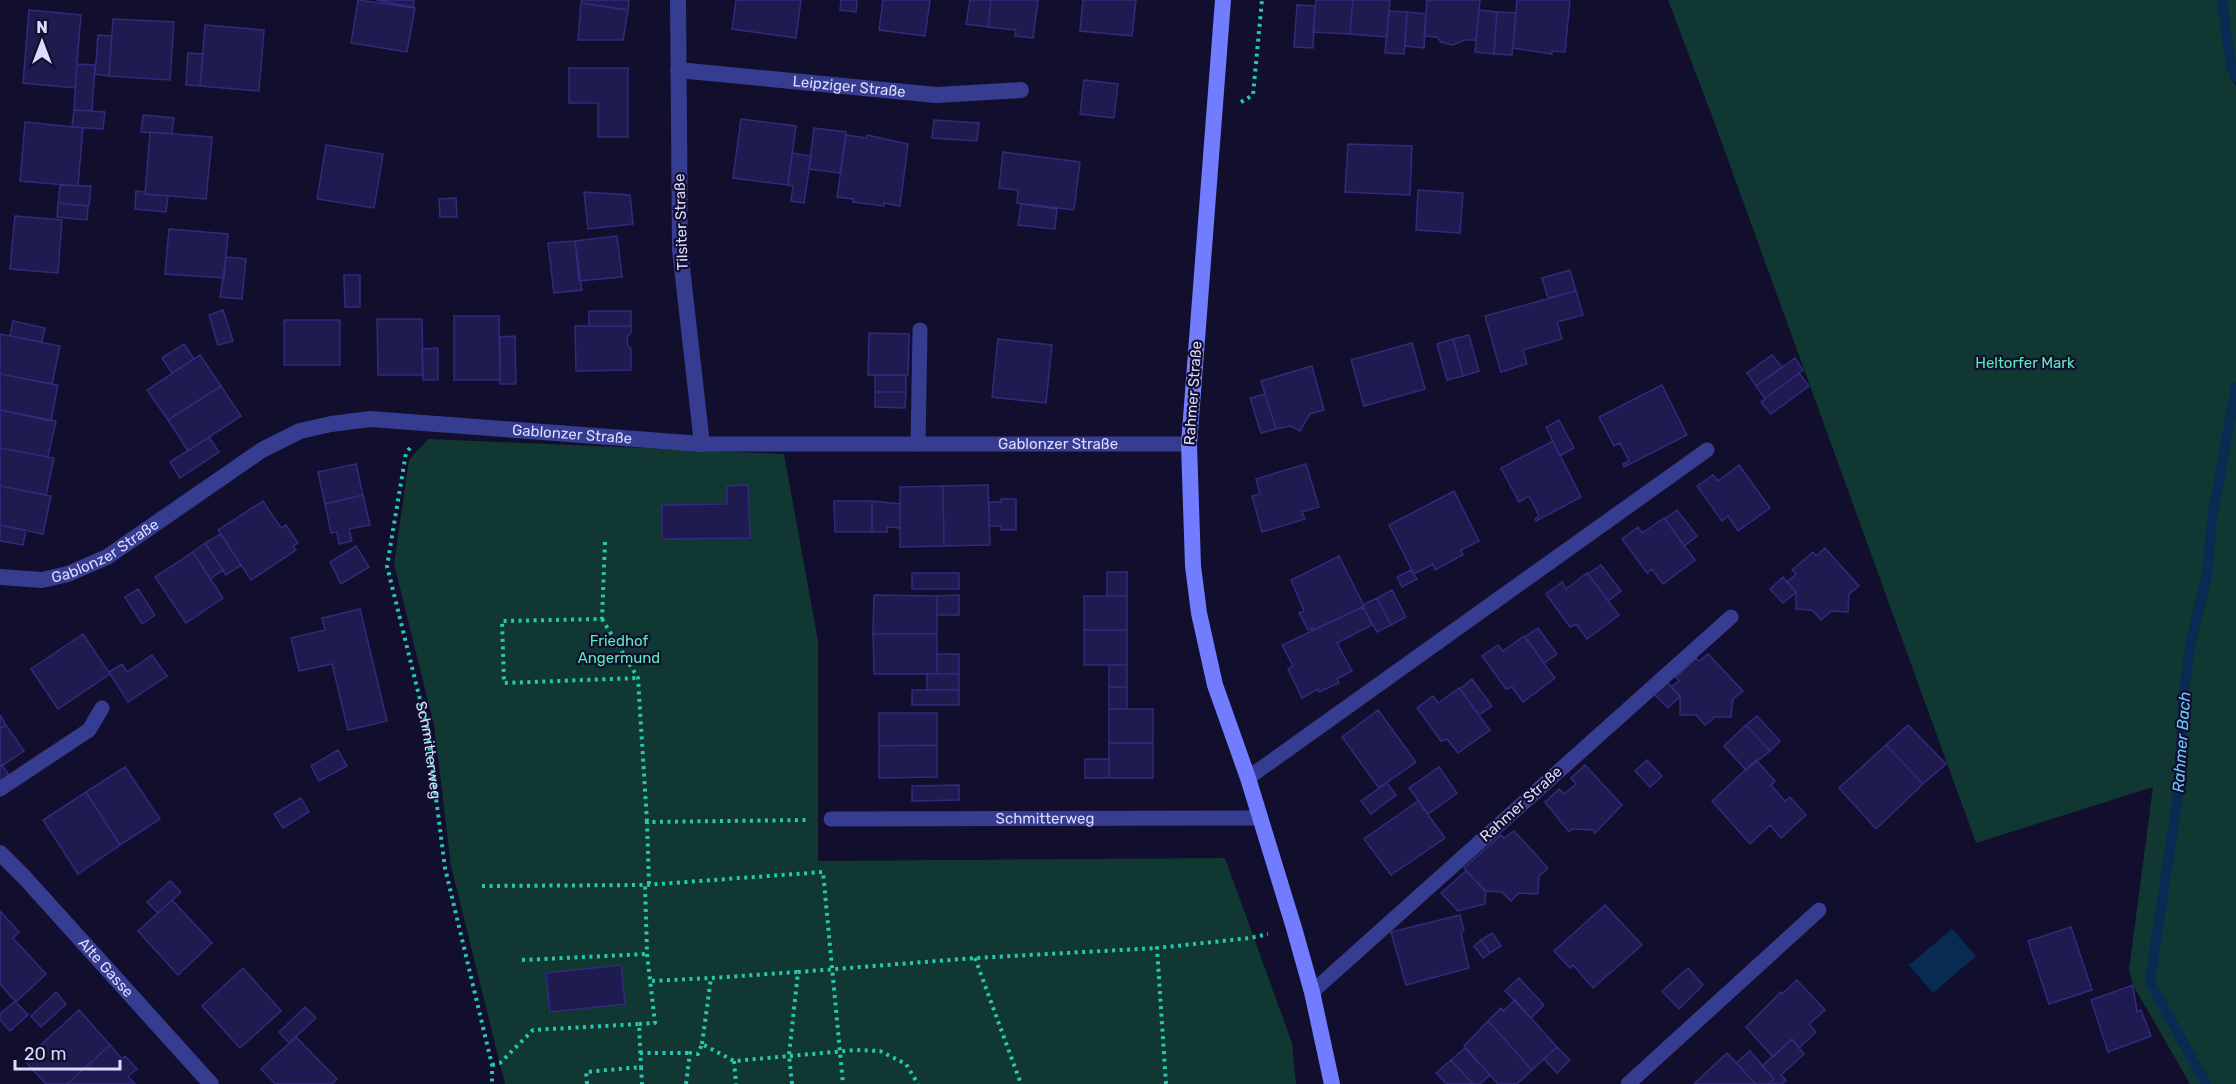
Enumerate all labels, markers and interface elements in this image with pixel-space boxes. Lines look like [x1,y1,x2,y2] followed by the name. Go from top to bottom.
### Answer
[12,12,72,72] north arrow
[36,18,48,37] text: N
[792,72,906,101] street label: Leipziger Straße
[670,173,692,271] street label: Tilsiter Straße
[1180,340,1206,446] street label: Rahmer Straße
[1975,354,2075,372] park label: Heltorfer Mark
[512,421,633,448] street label: Gablonzer Straße
[998,435,1118,453] street label: Gablonzer Straße
[50,515,162,587] street label: Gablonzer Straße
[578,632,660,667] park label: Friedhof Angermund
[2168,691,2195,793] water label: Rahmer Bach
[412,699,445,800] street label: Schmitterweg
[1476,762,1566,846] street label: Rahmer Straße
[996,809,1094,828] street label: Schmitterweg
[74,934,137,1001] street label: Alte Gasse
[15,1033,120,1071] scale bar
[24,1043,66,1065] text: 20 m

